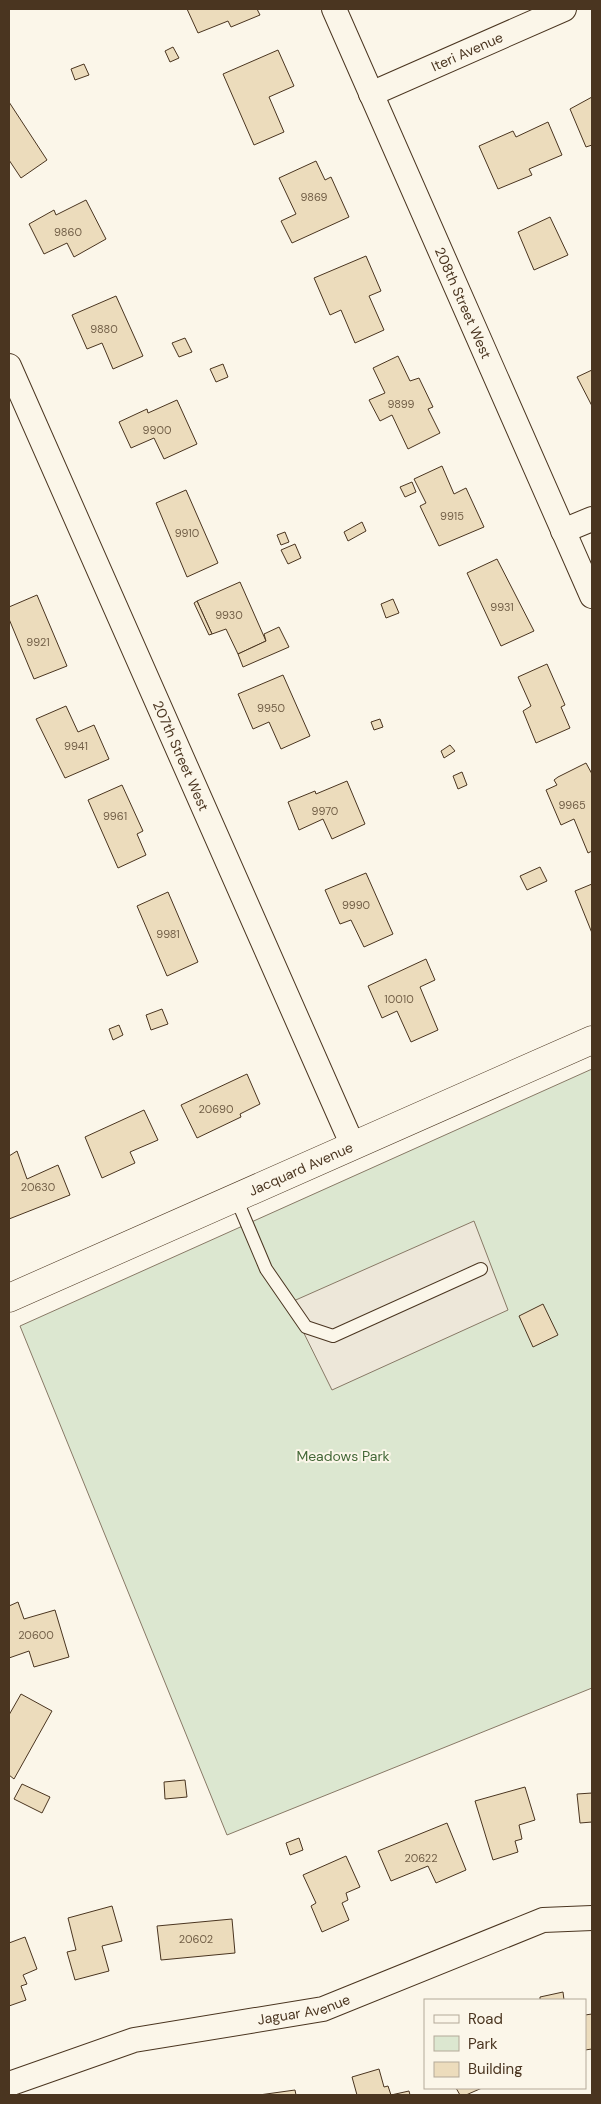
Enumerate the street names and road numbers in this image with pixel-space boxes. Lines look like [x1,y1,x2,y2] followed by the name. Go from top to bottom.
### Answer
[428,28,506,75] street label: Iteri Avenue
[431,244,496,361] street label: 208th Street West
[149,698,213,814] street label: 207th Street West
[246,1138,356,1200] street label: Jacquard Avenue
[256,1990,353,2029] street label: Jaguar Avenue

